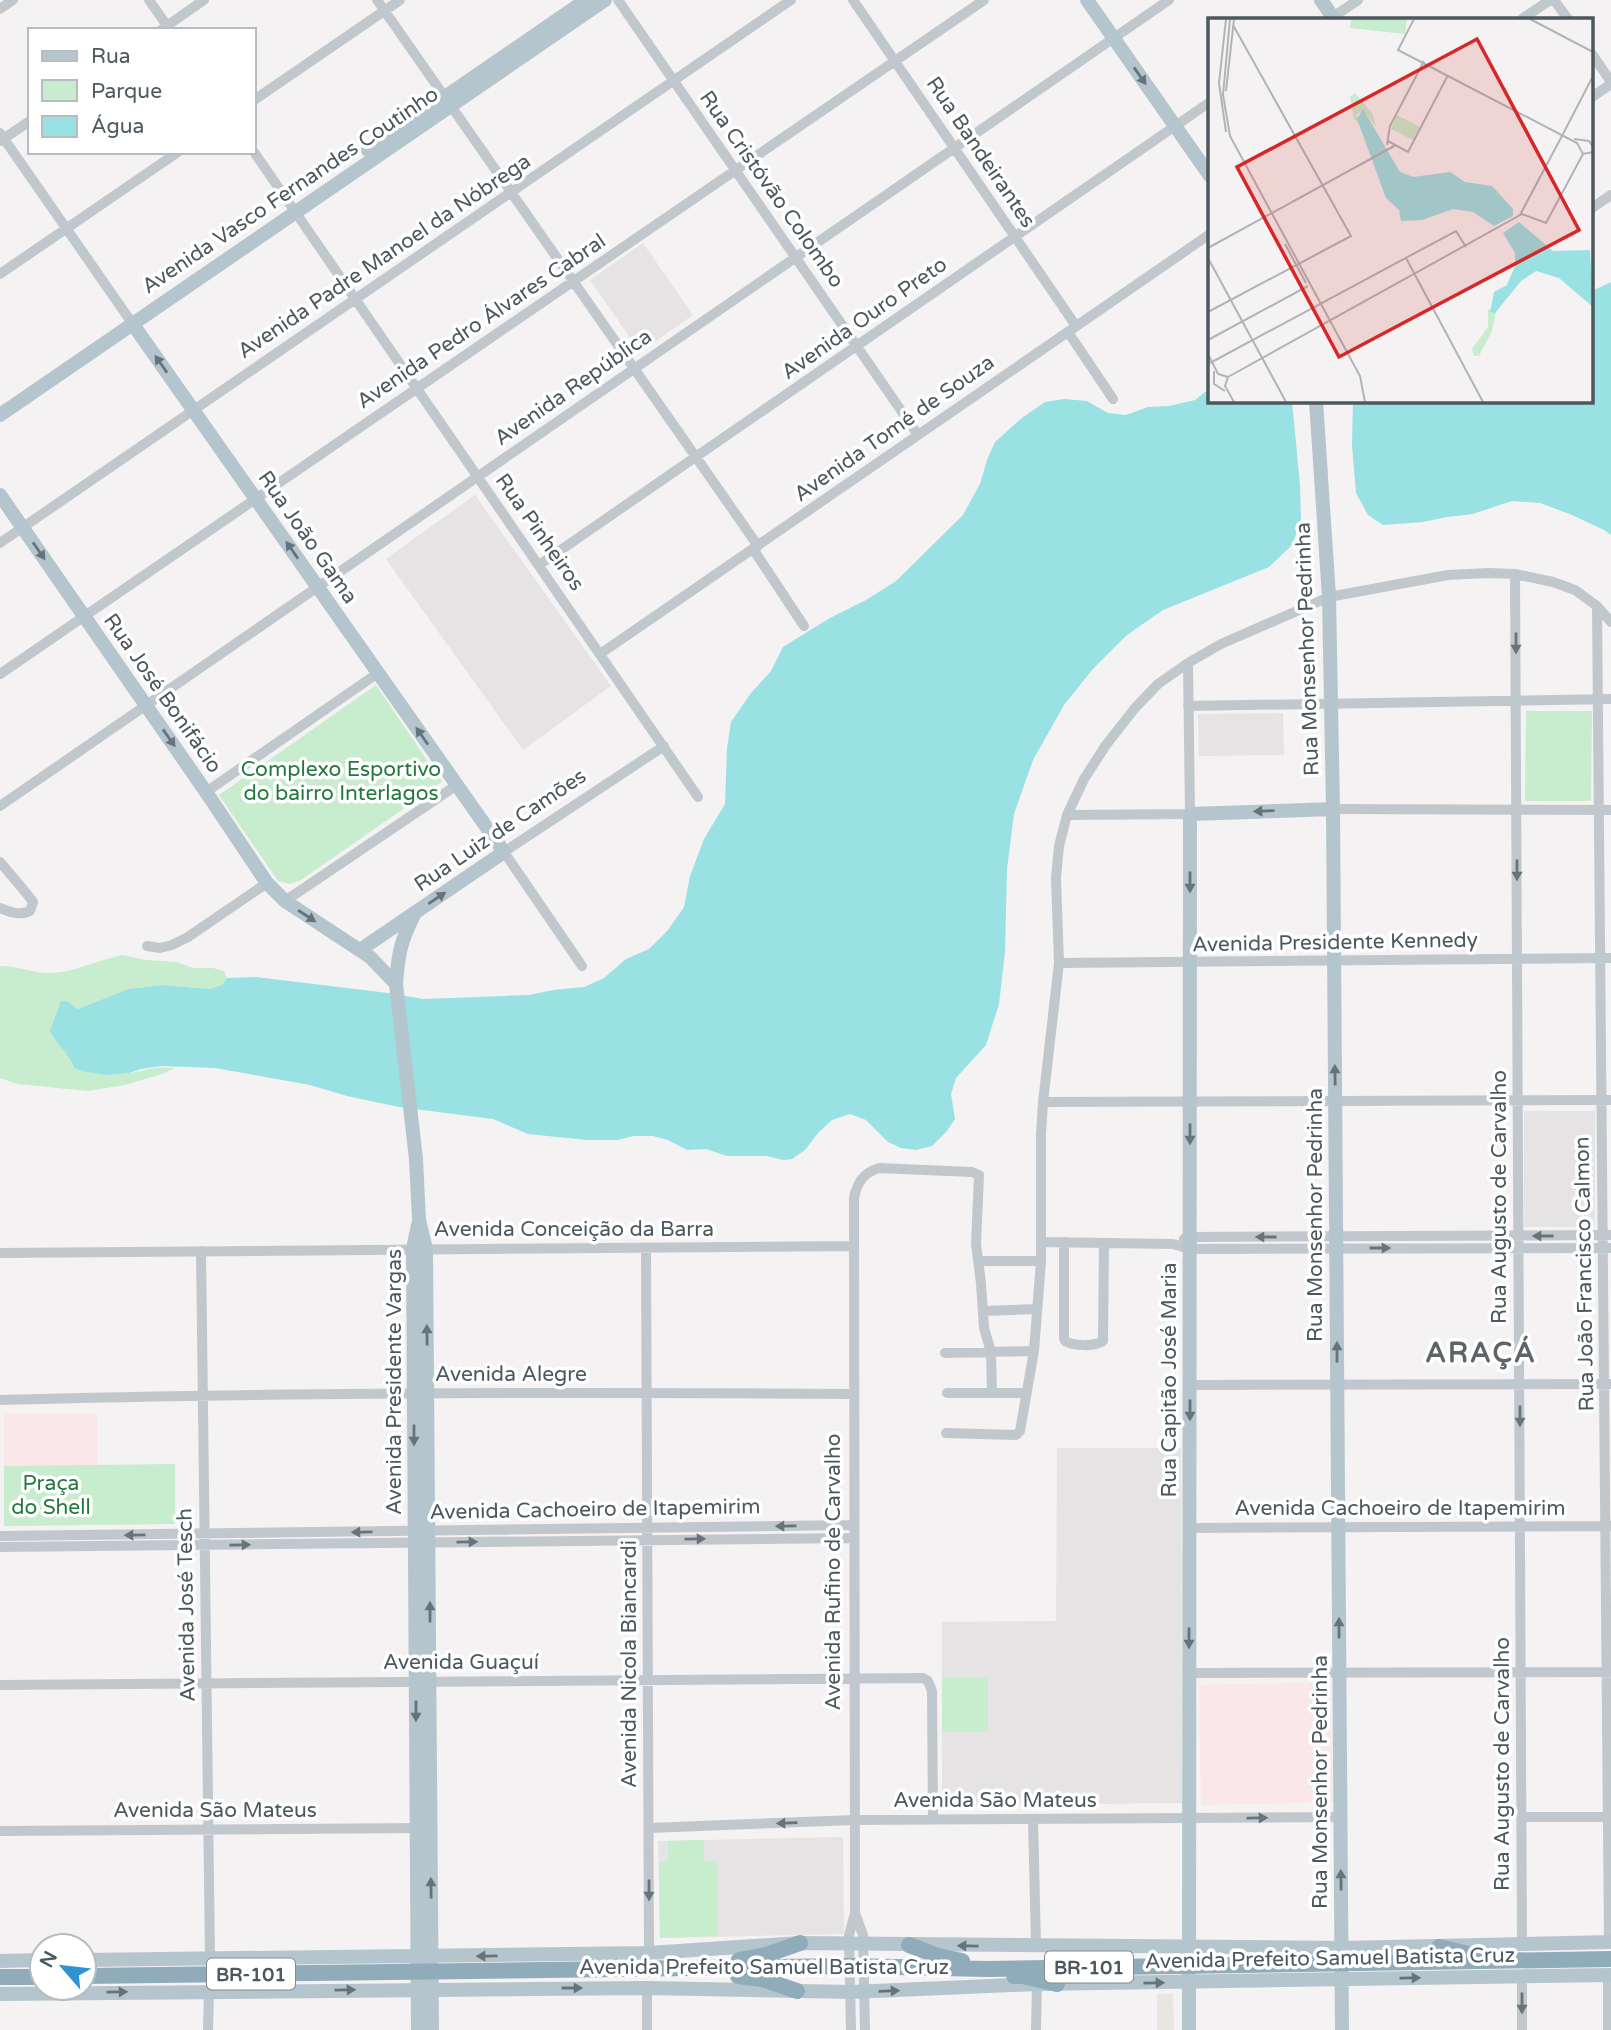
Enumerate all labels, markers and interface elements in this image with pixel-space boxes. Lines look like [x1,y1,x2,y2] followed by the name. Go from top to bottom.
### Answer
[1208,18,1594,402] inset map
[28,28,256,154] legend
[91,44,131,69] text: Rua
[1133,67,1147,85] one-way arrow
[921,72,1040,233] street label: Rua Bandeirantes
[91,79,162,104] text: Parque
[137,82,443,299] street label: Avenida Vasco Fernandes Coutinho
[694,86,849,293] street label: Rua Cristóvão Colombo
[91,114,144,139] text: Água
[233,149,536,364] street label: Avenida Padre Manoel da Nóbrega
[352,229,610,414] street label: Avenida Pedro Álvares Cabral
[777,252,952,385] street label: Avenida Ouro Preto
[490,324,657,451] street label: Avenida República
[789,350,999,507] street label: Avenida Tomé de Souza
[154,355,168,373] one-way arrow
[253,466,363,609] street label: Rua João Gama
[490,469,589,596] street label: Rua Pinheiros
[1291,522,1324,776] street label: Rua Monsenhor Pedrinha
[285,541,299,559] one-way arrow
[32,542,46,560] one-way arrow
[98,609,227,778] street label: Rua José Bonifácio
[1510,632,1522,654] one-way arrow
[415,727,429,745] one-way arrow
[162,729,176,747] one-way arrow
[241,757,441,806] park label: Complexo Esportivo do bairro Interlagos
[410,764,591,897] street label: Rua Luiz de Camões
[1253,806,1275,817] one-way arrow
[1511,859,1523,881] one-way arrow
[1184,871,1196,893] one-way arrow
[427,891,447,904] one-way arrow
[298,909,317,922] one-way arrow
[1192,928,1478,957] street label: Avenida Presidente Kennedy
[1329,1064,1341,1086] one-way arrow
[1487,1070,1512,1324] street label: Rua Augusto de Carvalho
[1303,1088,1328,1342] street label: Rua Monsenhor Pedrinha
[1184,1123,1196,1145] one-way arrow
[1570,1136,1599,1412] street label: Rua João Francisco Calmon
[434,1217,714,1242] street label: Avenida Conceição da Barra
[1532,1230,1554,1242] one-way arrow
[1255,1231,1277,1242] one-way arrow
[1370,1242,1392,1254] one-way arrow
[382,1249,407,1515] street label: Avenida Presidente Vargas
[1157,1262,1182,1498] street label: Rua Capitão José Maria
[421,1324,433,1346] one-way arrow
[1425,1335,1537,1370] district label: ARAÇÁ
[1331,1340,1343,1362] one-way arrow
[435,1362,587,1387] street label: Avenida Alegre
[1184,1400,1196,1422] one-way arrow
[1514,1405,1526,1427] one-way arrow
[408,1424,420,1446] one-way arrow
[821,1433,846,1711] street label: Avenida Rufino de Carvalho
[11,1471,91,1520] park label: Praça do Shell
[429,1494,761,1525] street label: Avenida Cachoeiro de Itapemirim
[1235,1496,1565,1521] street label: Avenida Cachoeiro de Itapemirim
[172,1508,201,1702] street label: Avenida José Tesch
[774,1520,796,1532] one-way arrow
[351,1526,373,1538] one-way arrow
[123,1529,145,1541] one-way arrow
[684,1533,706,1545] one-way arrow
[456,1536,478,1548] one-way arrow
[229,1539,251,1550] one-way arrow
[617,1540,642,1788] street label: Avenida Nicola Biancardi
[424,1601,435,1623] one-way arrow
[1333,1617,1345,1639] one-way arrow
[1183,1627,1195,1649] one-way arrow
[1490,1637,1515,1891] street label: Rua Augusto de Carvalho
[383,1650,539,1675] street label: Avenida Guaçuí
[1308,1655,1333,1909] street label: Rua Monsenhor Pedrinha
[410,1701,422,1723] one-way arrow
[893,1788,1097,1813] street label: Avenida São Mateus
[113,1798,317,1823] street label: Avenida São Mateus
[1247,1812,1269,1824] one-way arrow
[776,1817,798,1828] one-way arrow
[1335,1869,1347,1891] one-way arrow
[425,1877,437,1899] one-way arrow
[643,1880,655,1902] one-way arrow
[28,1932,98,2002] north arrow
[956,1940,978,1952] one-way arrow
[1145,1943,1515,1974] street label: Avenida Prefeito Samuel Batista Cruz
[36,1948,62,1971] text: N
[476,1950,498,1962] one-way arrow
[1045,1952,1133,1982] road number: BR-101
[579,1955,949,1980] street label: Avenida Prefeito Samuel Batista Cruz
[207,1958,295,1990] road number: BR-101
[1399,1972,1421,1984] one-way arrow
[1143,1977,1165,1988] one-way arrow
[561,1982,583,1994] one-way arrow
[334,1984,356,1995] one-way arrow
[879,1985,901,1996] one-way arrow
[106,1987,128,1998] one-way arrow
[1516,1992,1528,2014] one-way arrow

